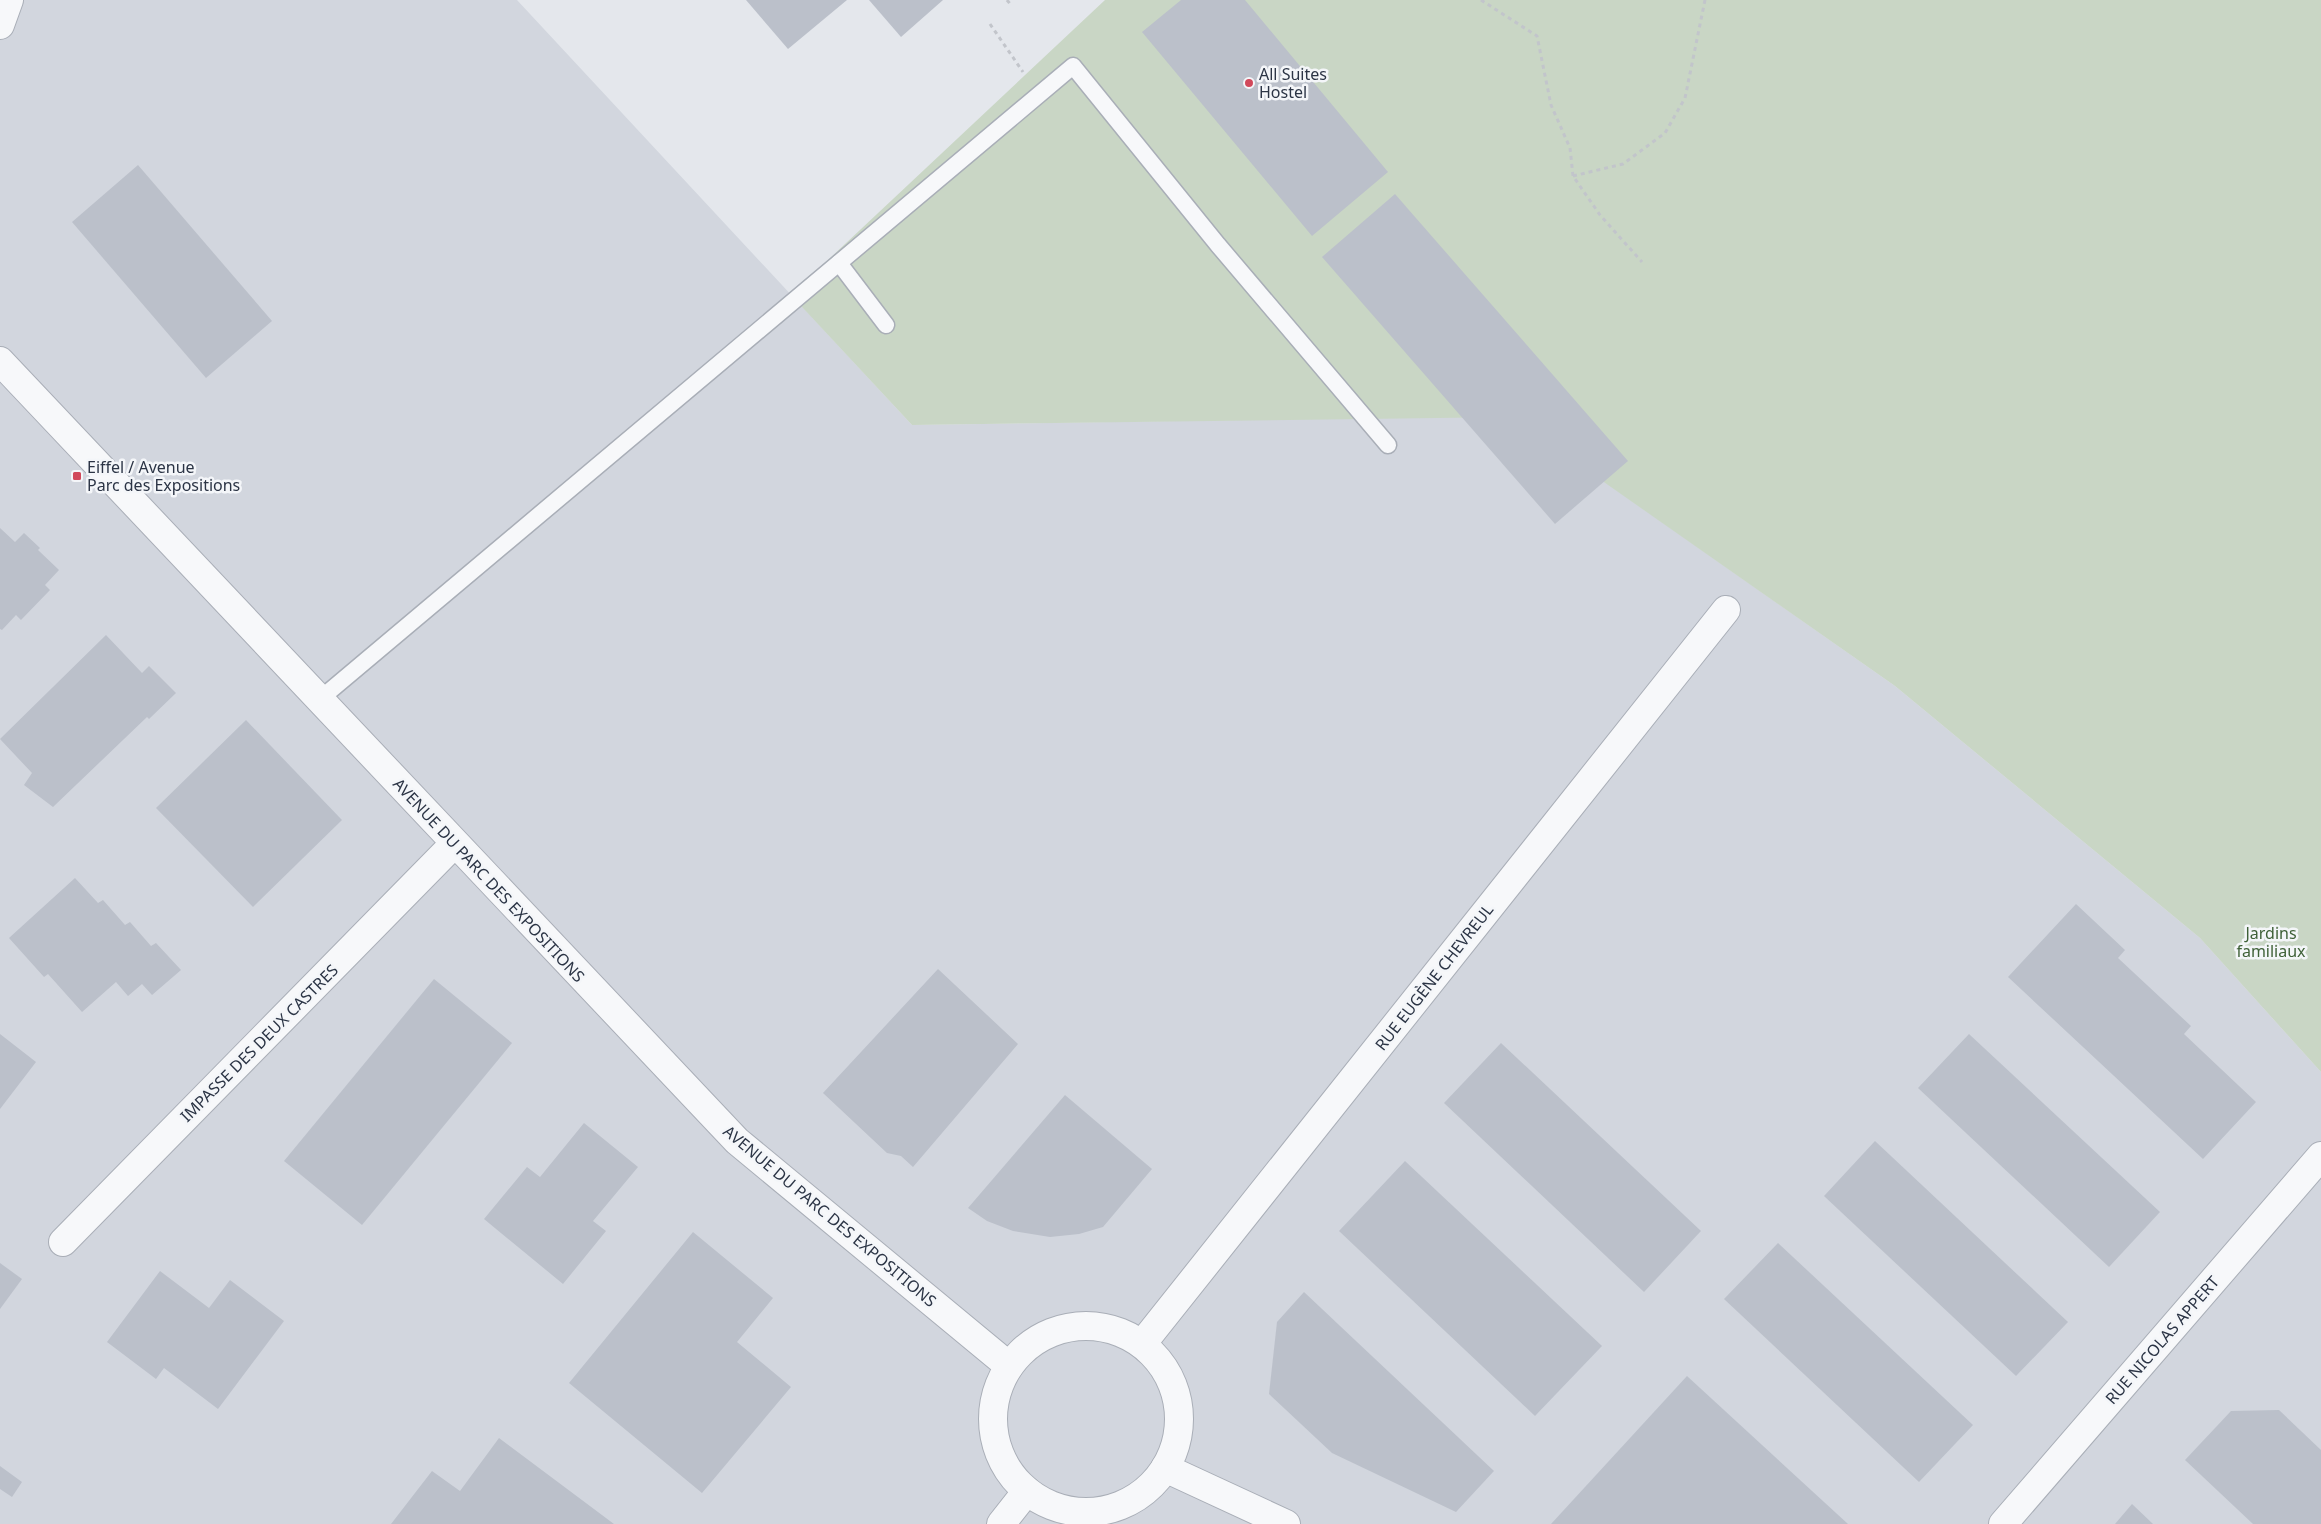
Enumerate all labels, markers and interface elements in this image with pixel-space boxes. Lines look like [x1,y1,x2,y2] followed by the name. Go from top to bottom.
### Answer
[1259,63,1327,103] place label: All Suites Hostel
[1243,77,1255,89] marker: All Suites Hostel
[87,456,240,496] place label: Eiffel / Avenue Parc des Expositions
[71,470,83,482] marker: Eiffel / Avenue Parc des Expositions
[388,773,590,987] street label: AVENUE DU PARC DES EXPOSITIONS
[1370,899,1498,1055] street label: RUE EUGÈNE CHEVREUL
[2236,922,2306,962] park label: Jardins familiaux
[175,959,343,1127] street label: IMPASSE DES DEUX CASTRES
[719,1120,941,1312] street label: AVENUE DU PARC DES EXPOSITIONS
[2100,1271,2224,1409] street label: RUE NICOLAS APPERT

